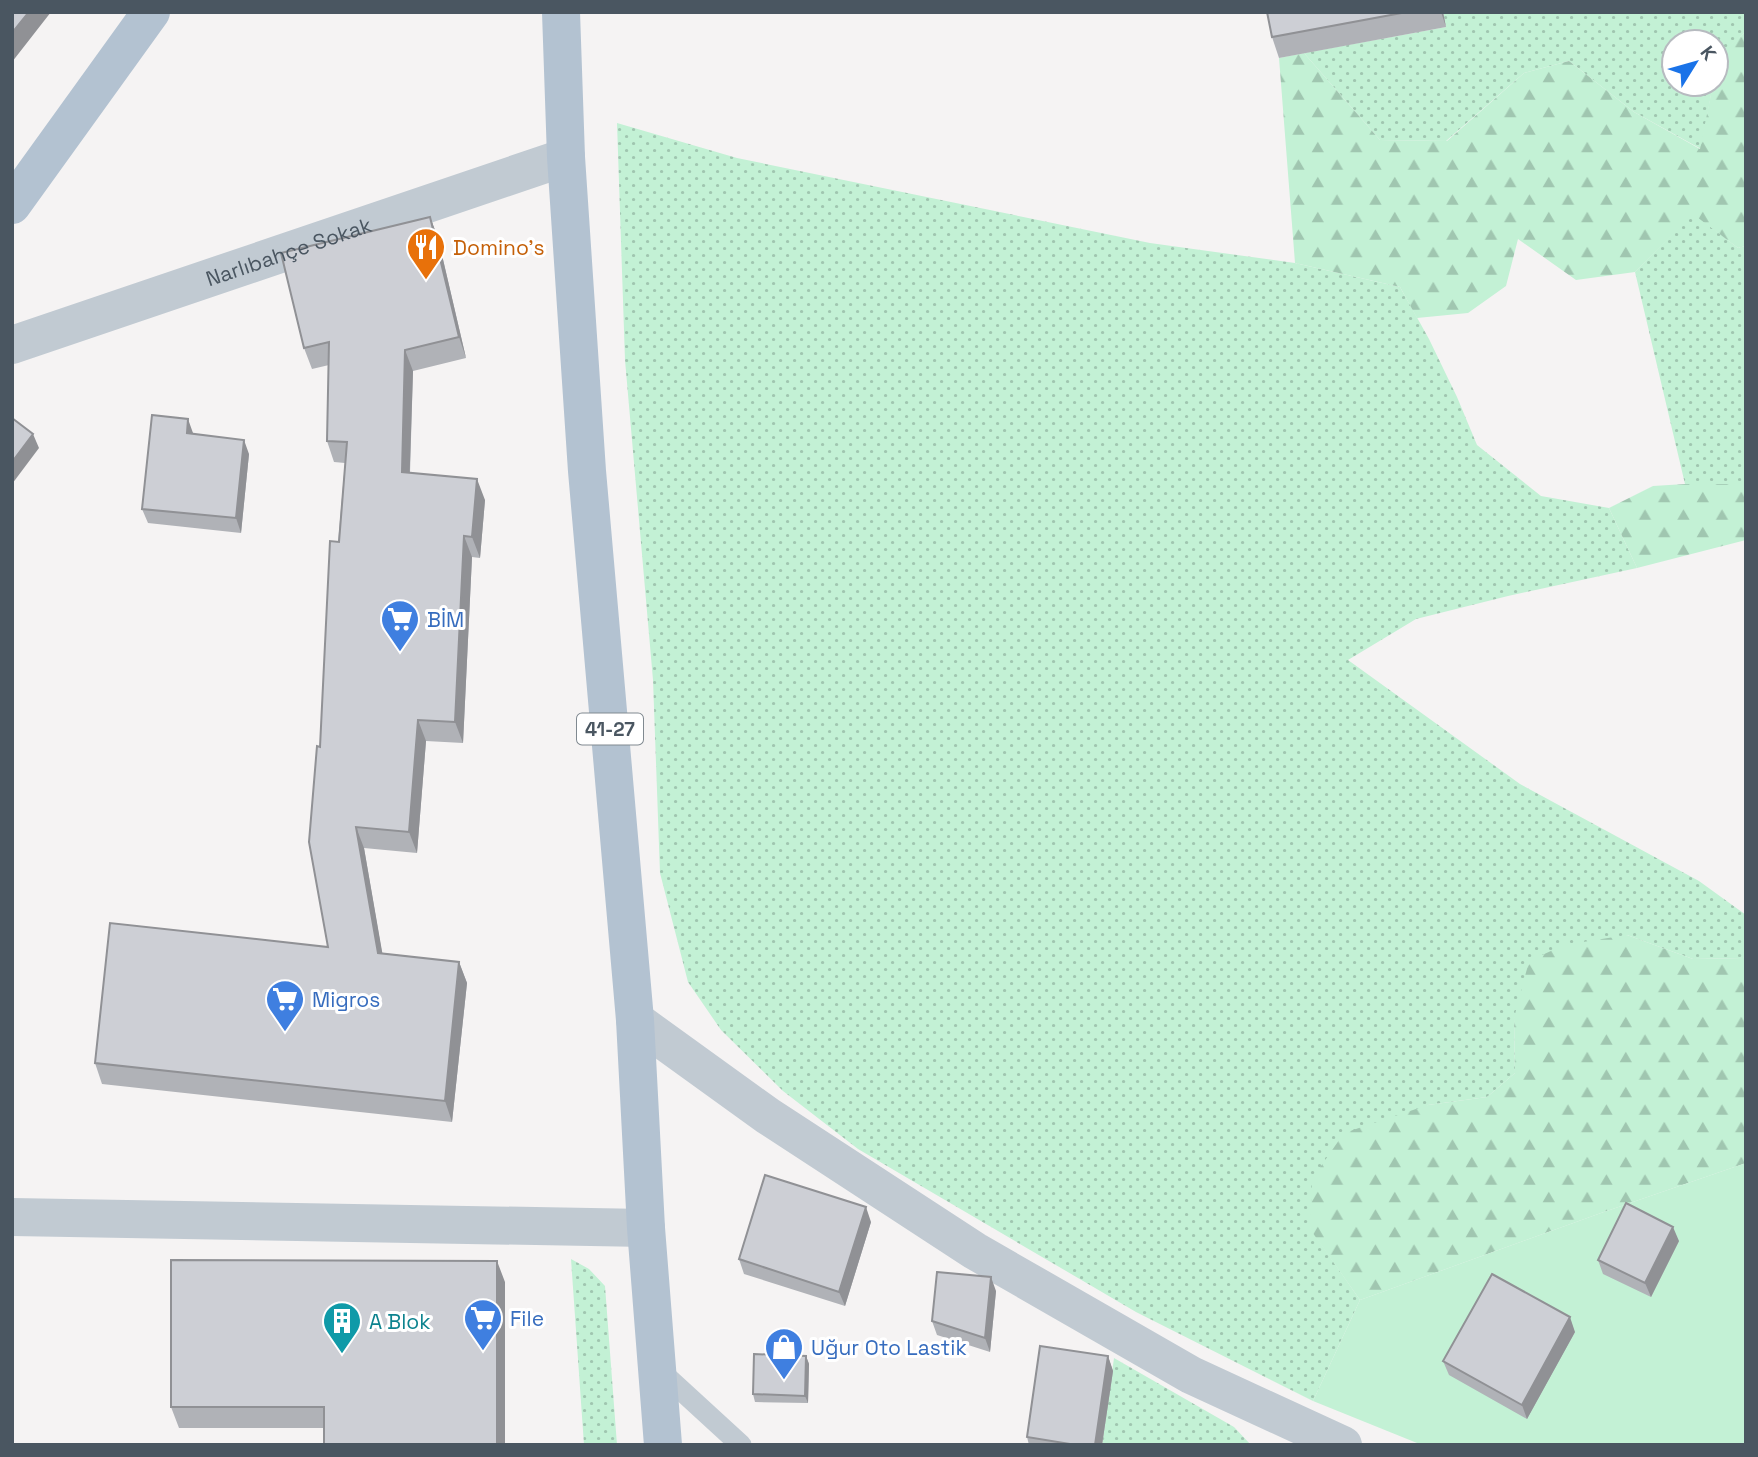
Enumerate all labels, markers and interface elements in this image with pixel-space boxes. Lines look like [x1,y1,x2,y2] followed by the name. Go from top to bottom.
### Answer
[1660,28,1730,98] north arrow
[1695,41,1722,65] text: K
[202,211,375,292] street label: Narlıbahçe Sokak
[405,226,447,281] restaurant icon: Domino's
[453,234,545,261] place label: Domino's
[379,598,421,653] supermarket icon: BİM
[427,606,464,633] place label: BİM
[577,714,643,744] road number: 41-27
[264,978,306,1033] supermarket icon: Migros
[312,986,380,1013] place label: Migros
[462,1297,504,1352] supermarket icon: File
[321,1300,363,1355] building icon: A Blok
[510,1305,544,1332] place label: File
[369,1308,431,1335] place label: A Blok
[763,1326,805,1381] shop icon: Uğur Oto Lastik
[811,1334,967,1361] place label: Uğur Oto Lastik

